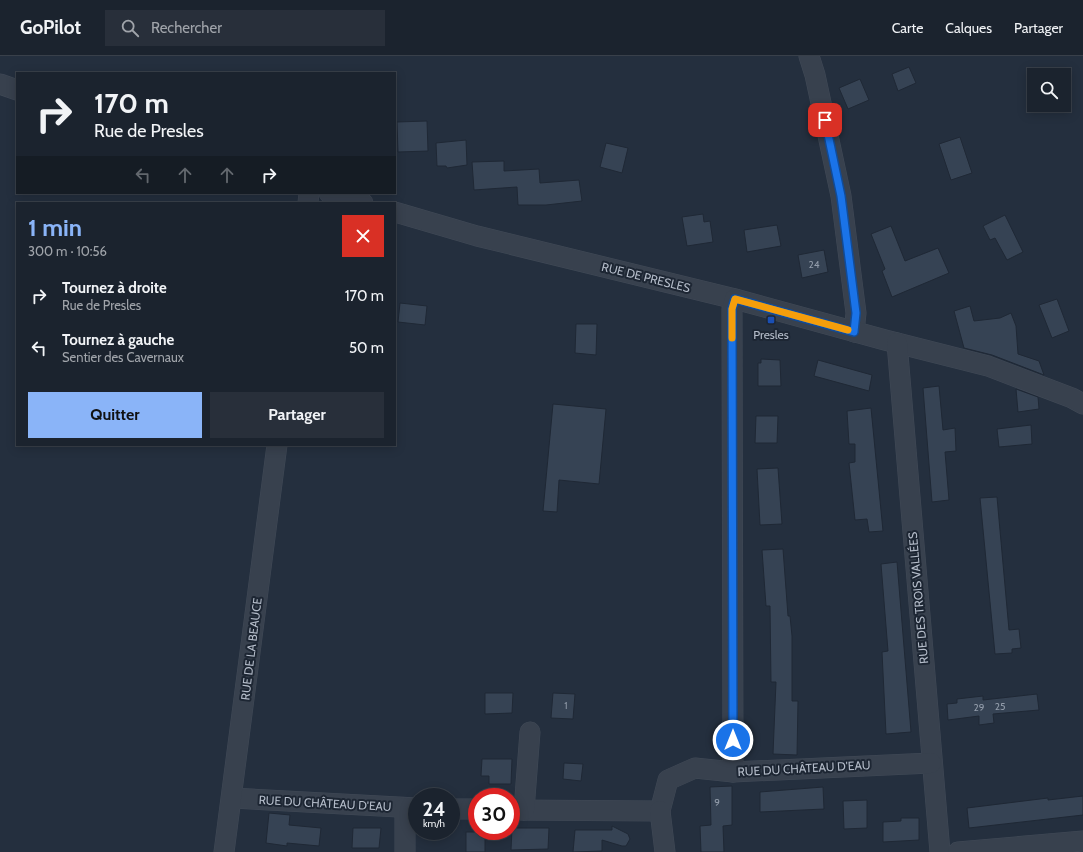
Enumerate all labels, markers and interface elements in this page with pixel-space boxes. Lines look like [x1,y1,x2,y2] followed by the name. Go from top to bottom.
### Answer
[105,10,385,46] search box
[20,16,81,39] text: GoPilot
[119,17,141,39] icon: search
[151,19,222,37] text: Rechercher
[892,19,923,37] text: Carte
[945,19,992,37] text: Calques
[1014,19,1063,37] text: Partager
[1027,68,1071,112] map controls
[1027,68,1071,112] button: search
[94,86,169,120] text: 170 m
[28,88,80,140] icon: right
[808,103,842,137] pin
[814,109,836,131] icon: arrive
[94,120,204,142] text: Rue de Presles
[132,164,154,186] icon: left
[174,164,196,186] icon: ahead
[216,164,238,186] icon: ahead
[258,164,280,186] icon: right
[28,213,82,242] text: 1 min
[342,215,384,257] button: close
[28,243,107,259] text: 300 m · 10:56
[808,258,820,271] house number: 24
[600,259,692,295] street label: RUE DE PRESLES
[62,279,167,297] text: Tournez à droite
[28,285,50,307] icon: right
[345,287,384,305] text: 170 m
[62,297,141,313] text: Rue de Presles
[766,315,776,325] marker: Presles
[753,327,789,342] place label: Presles
[62,331,174,349] text: Tournez à gauche
[28,337,50,359] icon: left
[349,339,384,357] text: 50 m
[62,349,184,365] text: Sentier des Cavernaux
[28,392,202,438] button: Quitter
[210,392,384,438] button: Partager
[905,531,931,665] street label: RUE DES TROIS VALLÉES
[237,597,265,701] street label: RUE DE LA BEAUCE
[564,699,568,712] house number: 1
[995,700,1005,713] house number: 25
[974,701,985,714] house number: 29
[712,719,754,761] position arrow
[737,757,871,779] street label: RUE DU CHÂTEAU D'EAU
[468,788,520,840] speed limit sign: 30
[258,792,392,814] street label: RUE DU CHÂTEAU D'EAU
[714,796,720,809] house number: 9
[423,797,446,821] text: 24
[423,817,445,830] text: km/h

